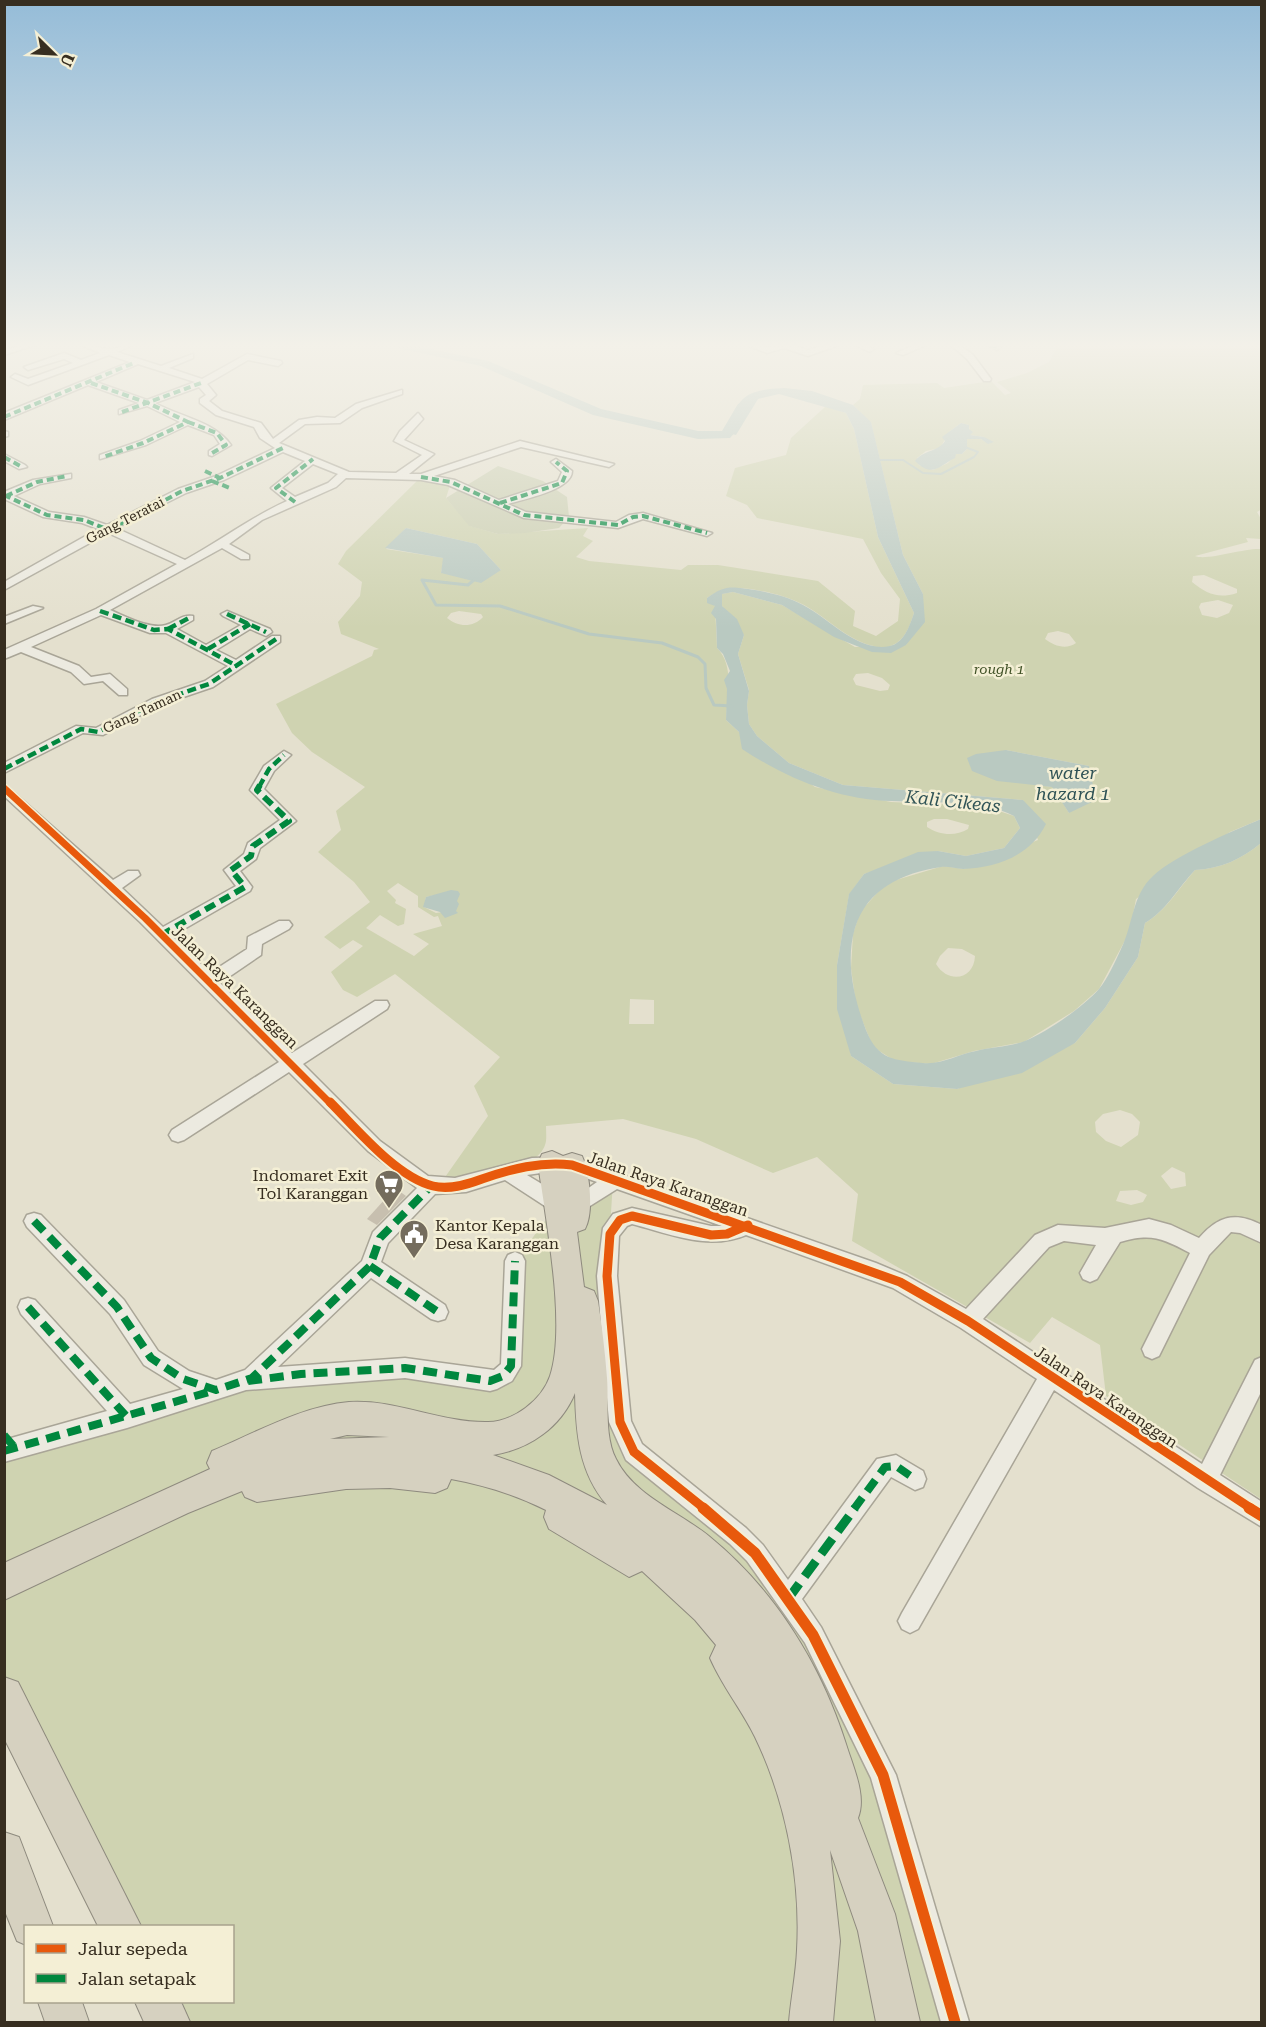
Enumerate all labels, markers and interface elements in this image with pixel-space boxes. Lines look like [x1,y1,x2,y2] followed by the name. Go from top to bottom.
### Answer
[24,24,84,84] north arrow
[56,50,78,69] text: U
[83,493,167,547] street label: Gang Teratai
[974,661,1024,677] park label: rough 1
[100,686,184,736] street label: Gang Taman
[1036,762,1110,804] water label: water hazard 1
[903,785,1002,816] water label: Kali Cikeas
[168,921,302,1053] street label: Jalan Raya Karanggan
[585,1148,751,1220] street label: Jalan Raya Karanggan
[253,1166,368,1203] place label: Indomaret Exit Tol Karanggan
[373,1168,405,1210] supermarket icon: Indomaret Exit Tol Karanggan
[435,1216,559,1253] place label: Kantor Kepala Desa Karanggan
[398,1218,430,1260] public building icon: Kantor Kepala Desa Karanggan
[1031,1342,1181,1452] street label: Jalan Raya Karanggan
[24,1925,234,2003] legend
[78,1938,188,1959] text: Jalur sepeda
[78,1968,196,1989] text: Jalan setapak

